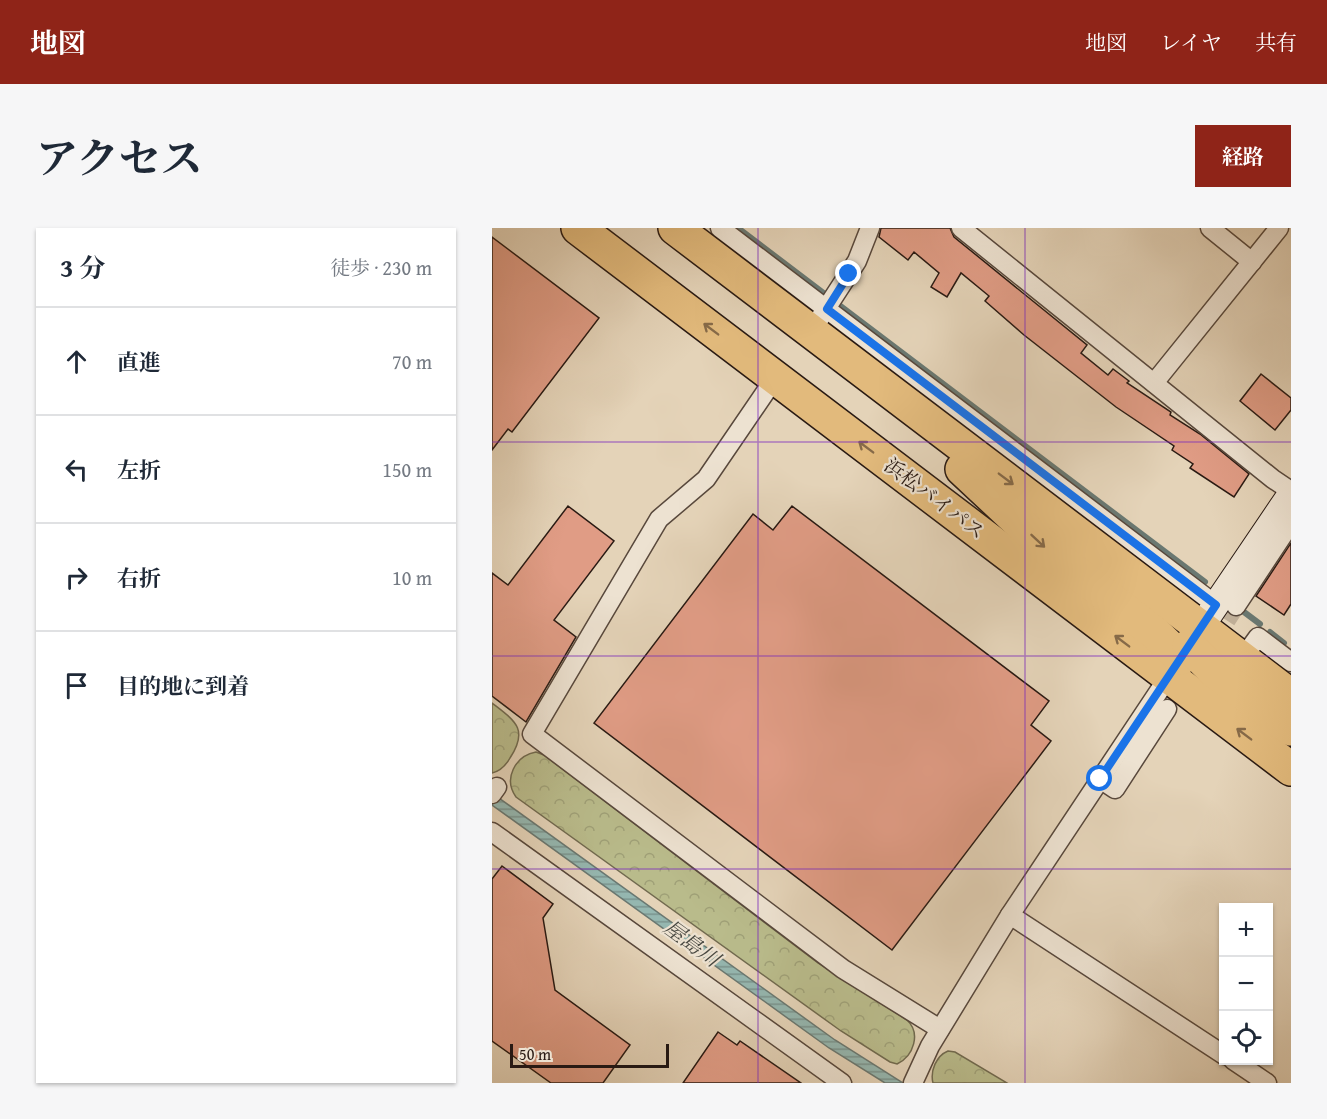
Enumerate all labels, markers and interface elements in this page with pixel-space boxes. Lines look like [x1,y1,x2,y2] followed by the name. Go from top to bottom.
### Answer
[30,22,86,63] text: 地図
[1085,27,1127,58] text: 地図
[1160,27,1222,58] text: レイヤ
[1255,27,1297,58] text: 共有
[1195,125,1291,187] button: 経路
[36,127,203,188] text: アクセス
[60,248,105,287] text: 3 分
[330,253,432,282] text: 徒歩 · 230 m
[835,260,861,286] route end
[703,322,719,335] one-way arrow
[60,345,93,378] icon: ahead
[117,346,161,378] text: 直進
[392,347,432,376] text: 70 m
[859,440,875,453] one-way arrow
[879,450,991,546] street label: 浜松バイパス
[60,453,93,486] icon: left
[117,454,161,486] text: 左折
[382,455,432,484] text: 150 m
[997,473,1013,485] one-way arrow
[1030,533,1045,547] one-way arrow
[60,561,93,594] icon: right
[117,562,161,594] text: 右折
[392,563,432,592] text: 10 m
[1114,634,1130,647] one-way arrow
[60,669,93,702] icon: arrive
[117,670,249,702] text: 目的地に到着
[1237,727,1253,740] one-way arrow
[1086,765,1112,791] route start
[1219,903,1273,1065] map controls
[1219,903,1273,957] button: +
[657,912,728,975] water label: 屋島川
[1219,957,1273,1011] button: −
[1219,1011,1273,1065] button: locate
[510,1041,669,1068] scale bar
[519,1042,551,1066] text: 50 m

